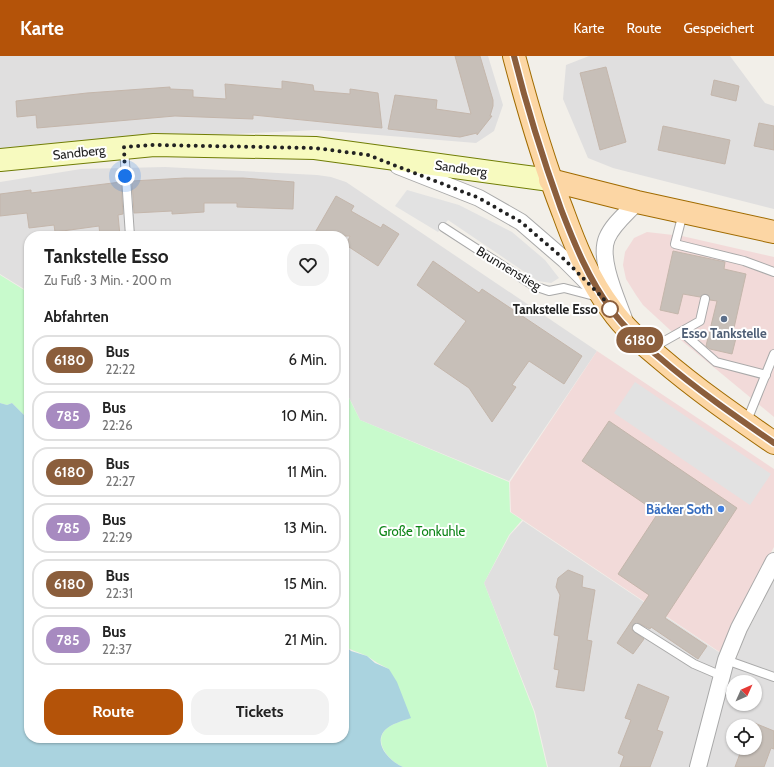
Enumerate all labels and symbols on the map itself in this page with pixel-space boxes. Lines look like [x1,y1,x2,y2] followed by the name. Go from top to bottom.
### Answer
[52,141,107,163] street label: Sandberg
[434,156,489,180] street label: Sandberg
[115,166,135,186] your location
[474,242,545,294] street label: Brunnenstieg
[601,300,619,318] marker: Tankstelle Esso
[513,301,599,317] place label: Tankstelle Esso
[719,314,729,324] marker: Esso Tankstelle
[681,325,767,341] place label: Esso Tankstelle
[612,327,668,353] line badge: 6180
[646,501,713,517] place label: Bäcker Soth
[716,504,726,514] marker: Bäcker Soth
[379,523,466,539] park label: Große Tonkuhle
[726,675,762,711] north arrow

